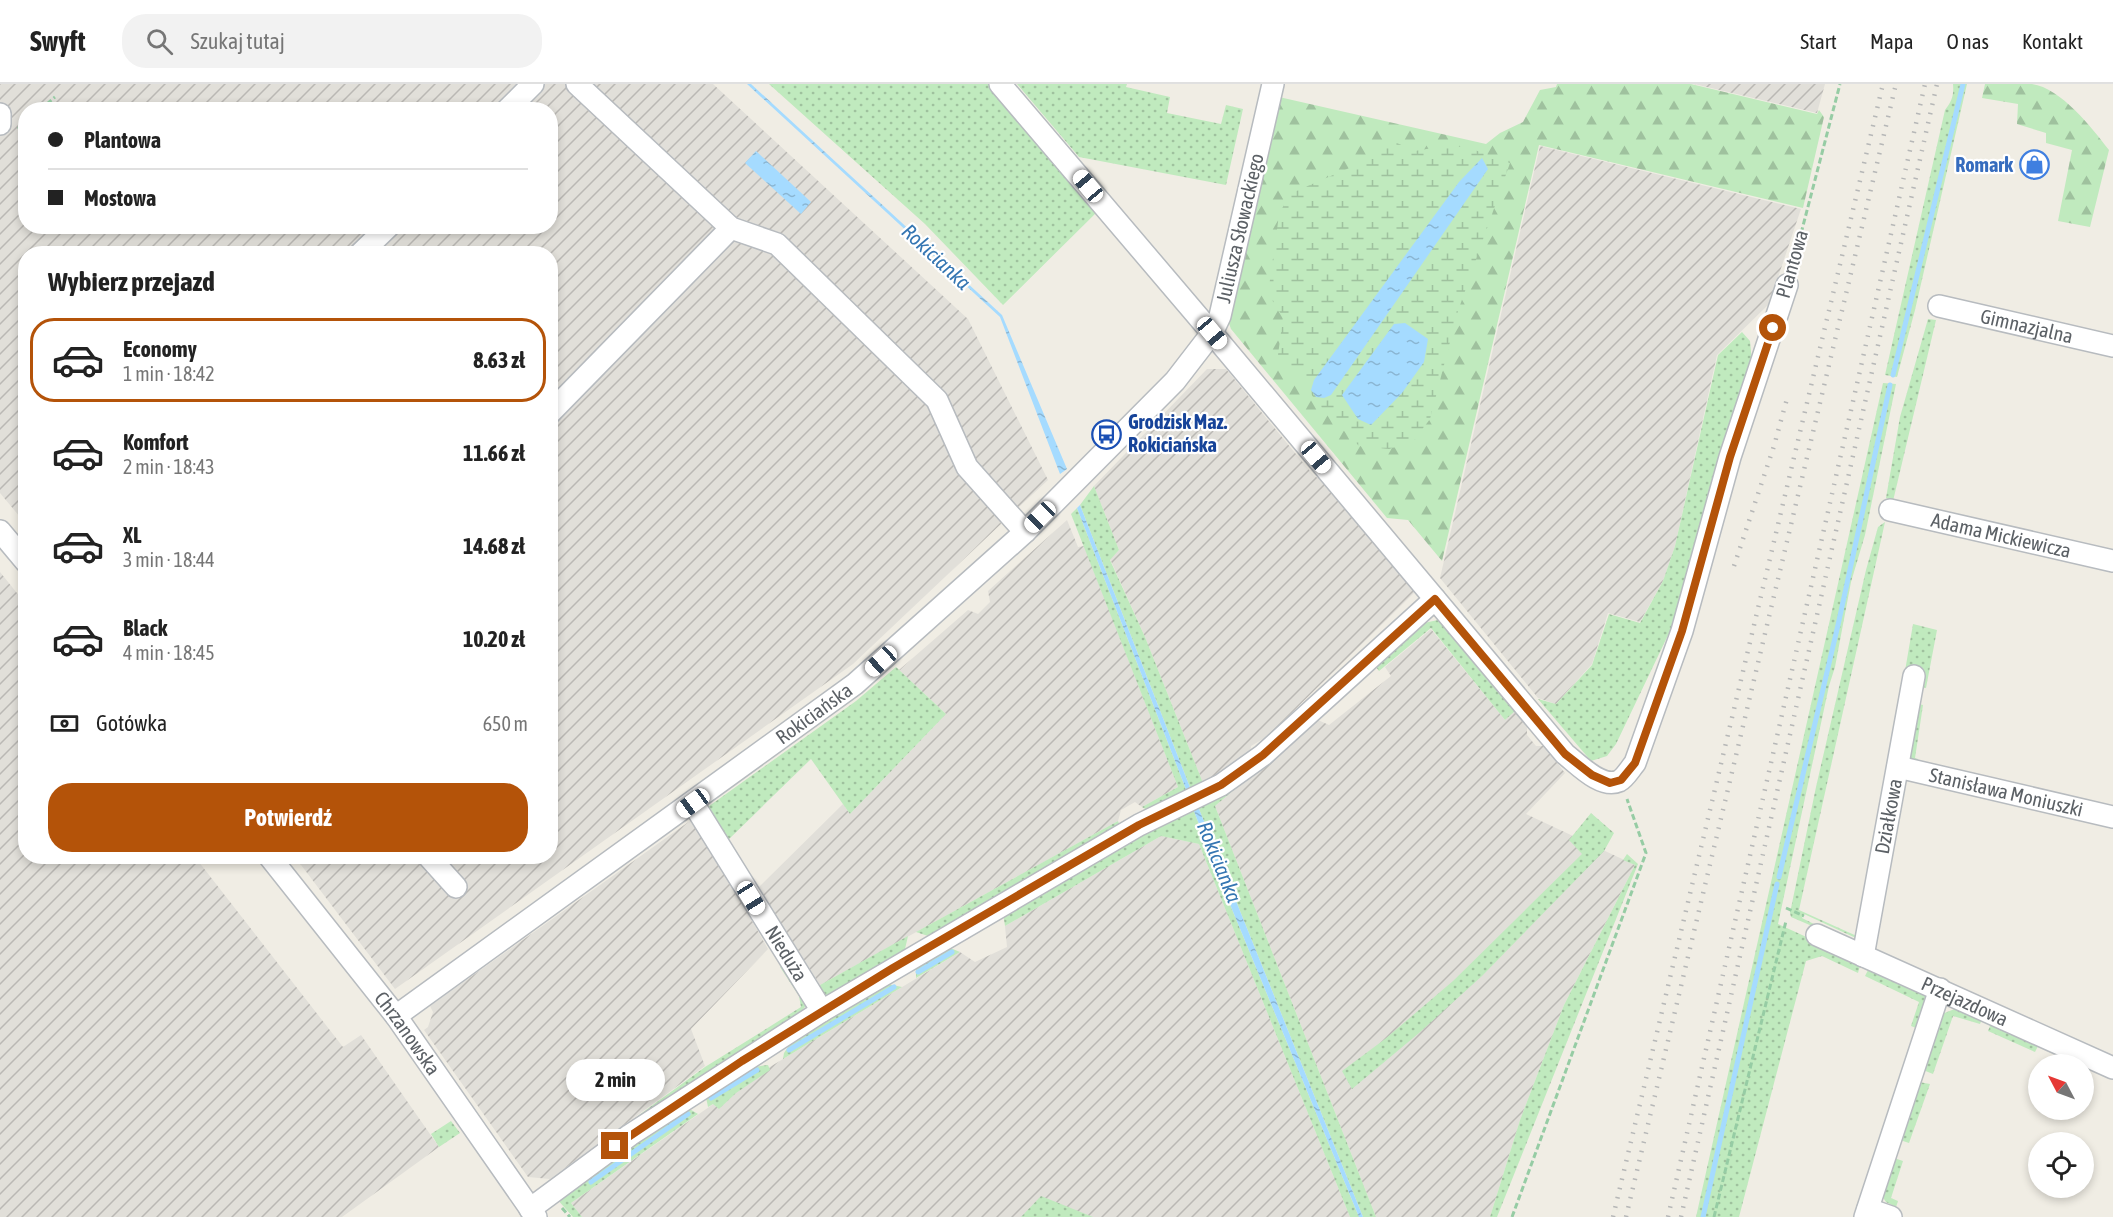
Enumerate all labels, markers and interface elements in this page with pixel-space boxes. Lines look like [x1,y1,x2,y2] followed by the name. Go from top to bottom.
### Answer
[122,14,542,68] search box
[30,25,86,57] text: Swyft
[143,25,176,58] icon: search
[191,28,285,54] text: Szukaj tutaj
[1800,29,1837,53] text: Start
[1870,29,1913,53] text: Mapa
[1946,29,1989,53] text: O nas
[2022,29,2083,53] text: Kontakt
[84,127,161,153] text: Plantowa
[2018,149,2050,181] shop icon: Romark
[1211,151,1268,305] street label: Juliusza Słowackiego
[1955,153,2013,176] place label: Romark
[1070,166,1106,206] car
[84,185,156,211] text: Mostowa
[897,219,976,294] water label: Rokicianka
[1771,227,1812,301] street label: Plantowa
[48,266,215,297] text: Wybierz przejazd
[1978,304,2075,347] street label: Gimnazjalna
[1194,313,1230,353] car
[1759,314,1786,341] route start
[51,333,105,387] icon: car
[123,336,197,362] text: Economy
[473,347,525,373] text: 8.63 zł
[123,362,215,385] text: 1 min · 18:42
[1128,410,1228,456] place label: Grodzisk Maz. Rokiciańska
[1091,418,1123,450] bus stop icon: Grodzisk Maz. Rokiciańska
[51,426,105,480] icon: car
[123,429,189,455] text: Komfort
[1298,437,1334,477] car
[463,440,525,466] text: 11.66 zł
[123,455,215,478] text: 2 min · 18:43
[1021,498,1059,536] car
[1929,508,2073,562] street label: Adama Mickiewicza
[51,519,105,573] icon: car
[123,522,141,548] text: XL
[463,533,525,559] text: 14.68 zł
[123,548,215,571] text: 3 min · 18:44
[51,612,105,666] icon: car
[123,615,167,641] text: Black
[463,626,525,652] text: 10.20 zł
[123,641,215,664] text: 4 min · 18:45
[862,642,900,680] car
[771,678,856,748] street label: Rokiciańska
[48,707,81,740] icon: cash
[96,710,167,736] text: Gotówka
[483,712,528,735] text: 650 m
[1927,763,2085,821] street label: Stanisława Moniuszki
[1870,777,1906,856] street label: Działkowa
[48,783,528,852] button: Potwierdź
[673,785,713,821] car
[1193,818,1247,906] water label: Rokicianka
[734,878,768,918] car
[761,921,813,985] street label: Nieduża
[1918,971,2012,1030] street label: Przejazdowa
[370,987,445,1079] street label: Chrzanowska
[2028,1054,2094,1120] north arrow
[2028,1054,2094,1198] map controls
[566,1059,664,1101] callout: 2 min
[595,1068,636,1091] text: 2 min
[601,1132,628,1159] route end
[2028,1132,2094,1198] button: locate

